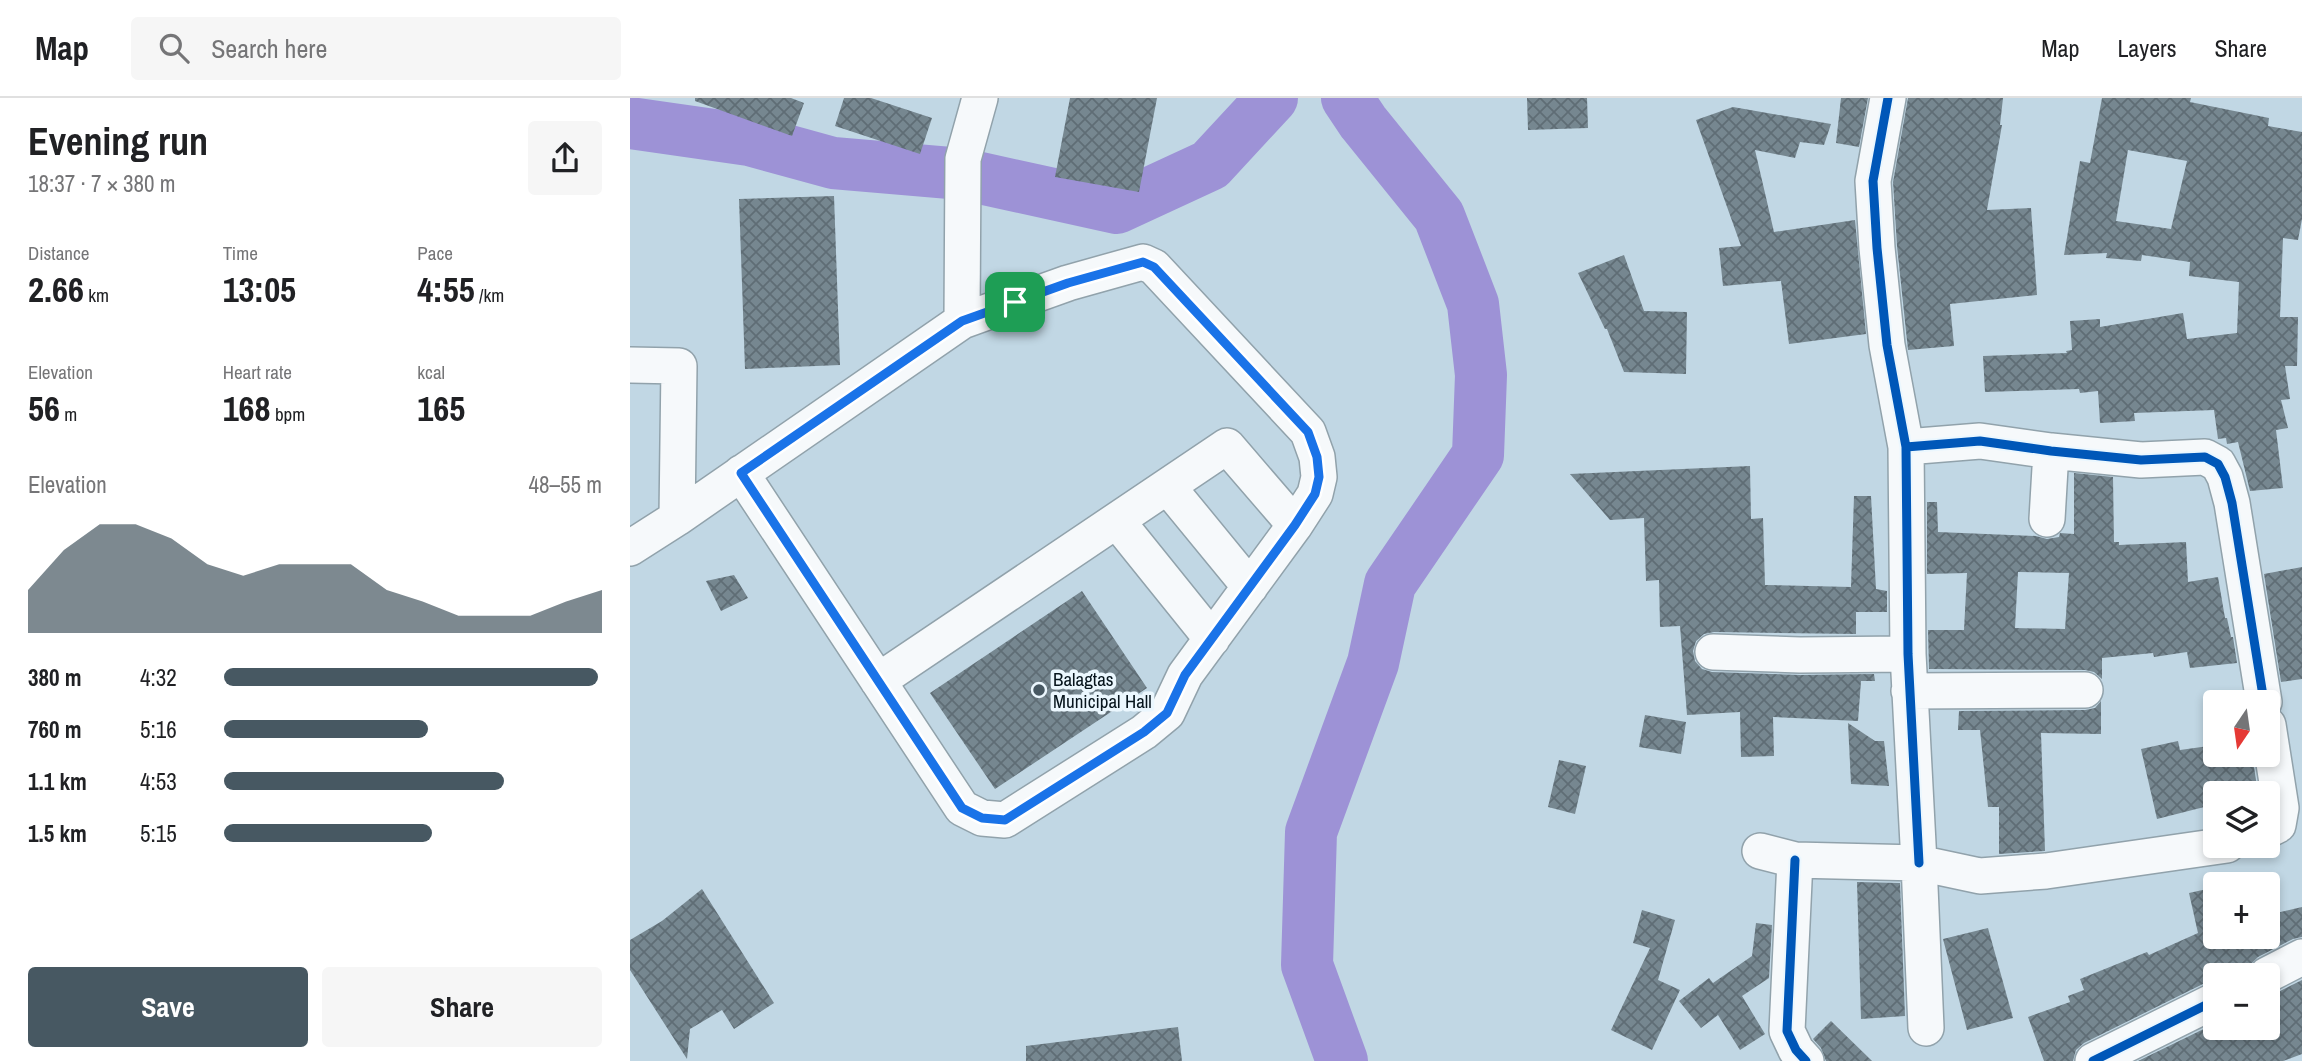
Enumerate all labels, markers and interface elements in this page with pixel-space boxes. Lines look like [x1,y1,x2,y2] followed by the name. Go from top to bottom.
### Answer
[131,17,621,80] search box
[35,26,89,70] text: Map
[155,29,193,67] icon: search
[211,31,327,66] text: Search here
[2041,32,2079,64] text: Map
[2117,32,2176,64] text: Layers
[2214,32,2267,64] text: Share
[28,116,208,167] text: Evening run
[528,121,602,195] button: share
[28,168,175,199] text: 18:37 · 7 × 380 m
[28,240,89,266] text: Distance
[223,240,258,266] text: Time
[417,240,453,266] text: Pace
[28,266,84,313] text: 2.66
[223,266,296,313] text: 13:05
[417,266,475,313] text: 4:55
[985,272,1045,332] pin
[84,282,109,308] text: km
[475,282,504,308] text: /km
[996,283,1034,321] icon: arrive
[28,359,93,385] text: Elevation
[223,359,292,385] text: Heart rate
[417,359,445,385] text: kcal
[28,385,60,432] text: 56
[223,385,271,432] text: 168
[417,385,465,432] text: 165
[60,401,77,427] text: m
[271,401,305,427] text: bpm
[28,469,107,500] text: Elevation
[529,469,602,500] text: 48–55 m
[28,662,81,693] text: 380 m
[140,662,177,693] text: 4:32
[1053,666,1152,714] place label: Balagtas Municipal Hall
[1031,682,1047,698] marker: Balagtas Municipal Hall
[2203,690,2280,766] north arrow
[2203,690,2280,1040] map controls
[28,714,81,745] text: 760 m
[140,714,177,745] text: 5:16
[28,766,87,797] text: 1.1 km
[140,766,177,797] text: 4:53
[2203,781,2280,858] button: layers
[28,818,87,849] text: 1.5 km
[140,818,177,849] text: 5:15
[2203,872,2280,949] button: +
[2203,963,2280,1040] button: −
[28,967,308,1047] button: Save
[322,967,602,1047] button: Share

